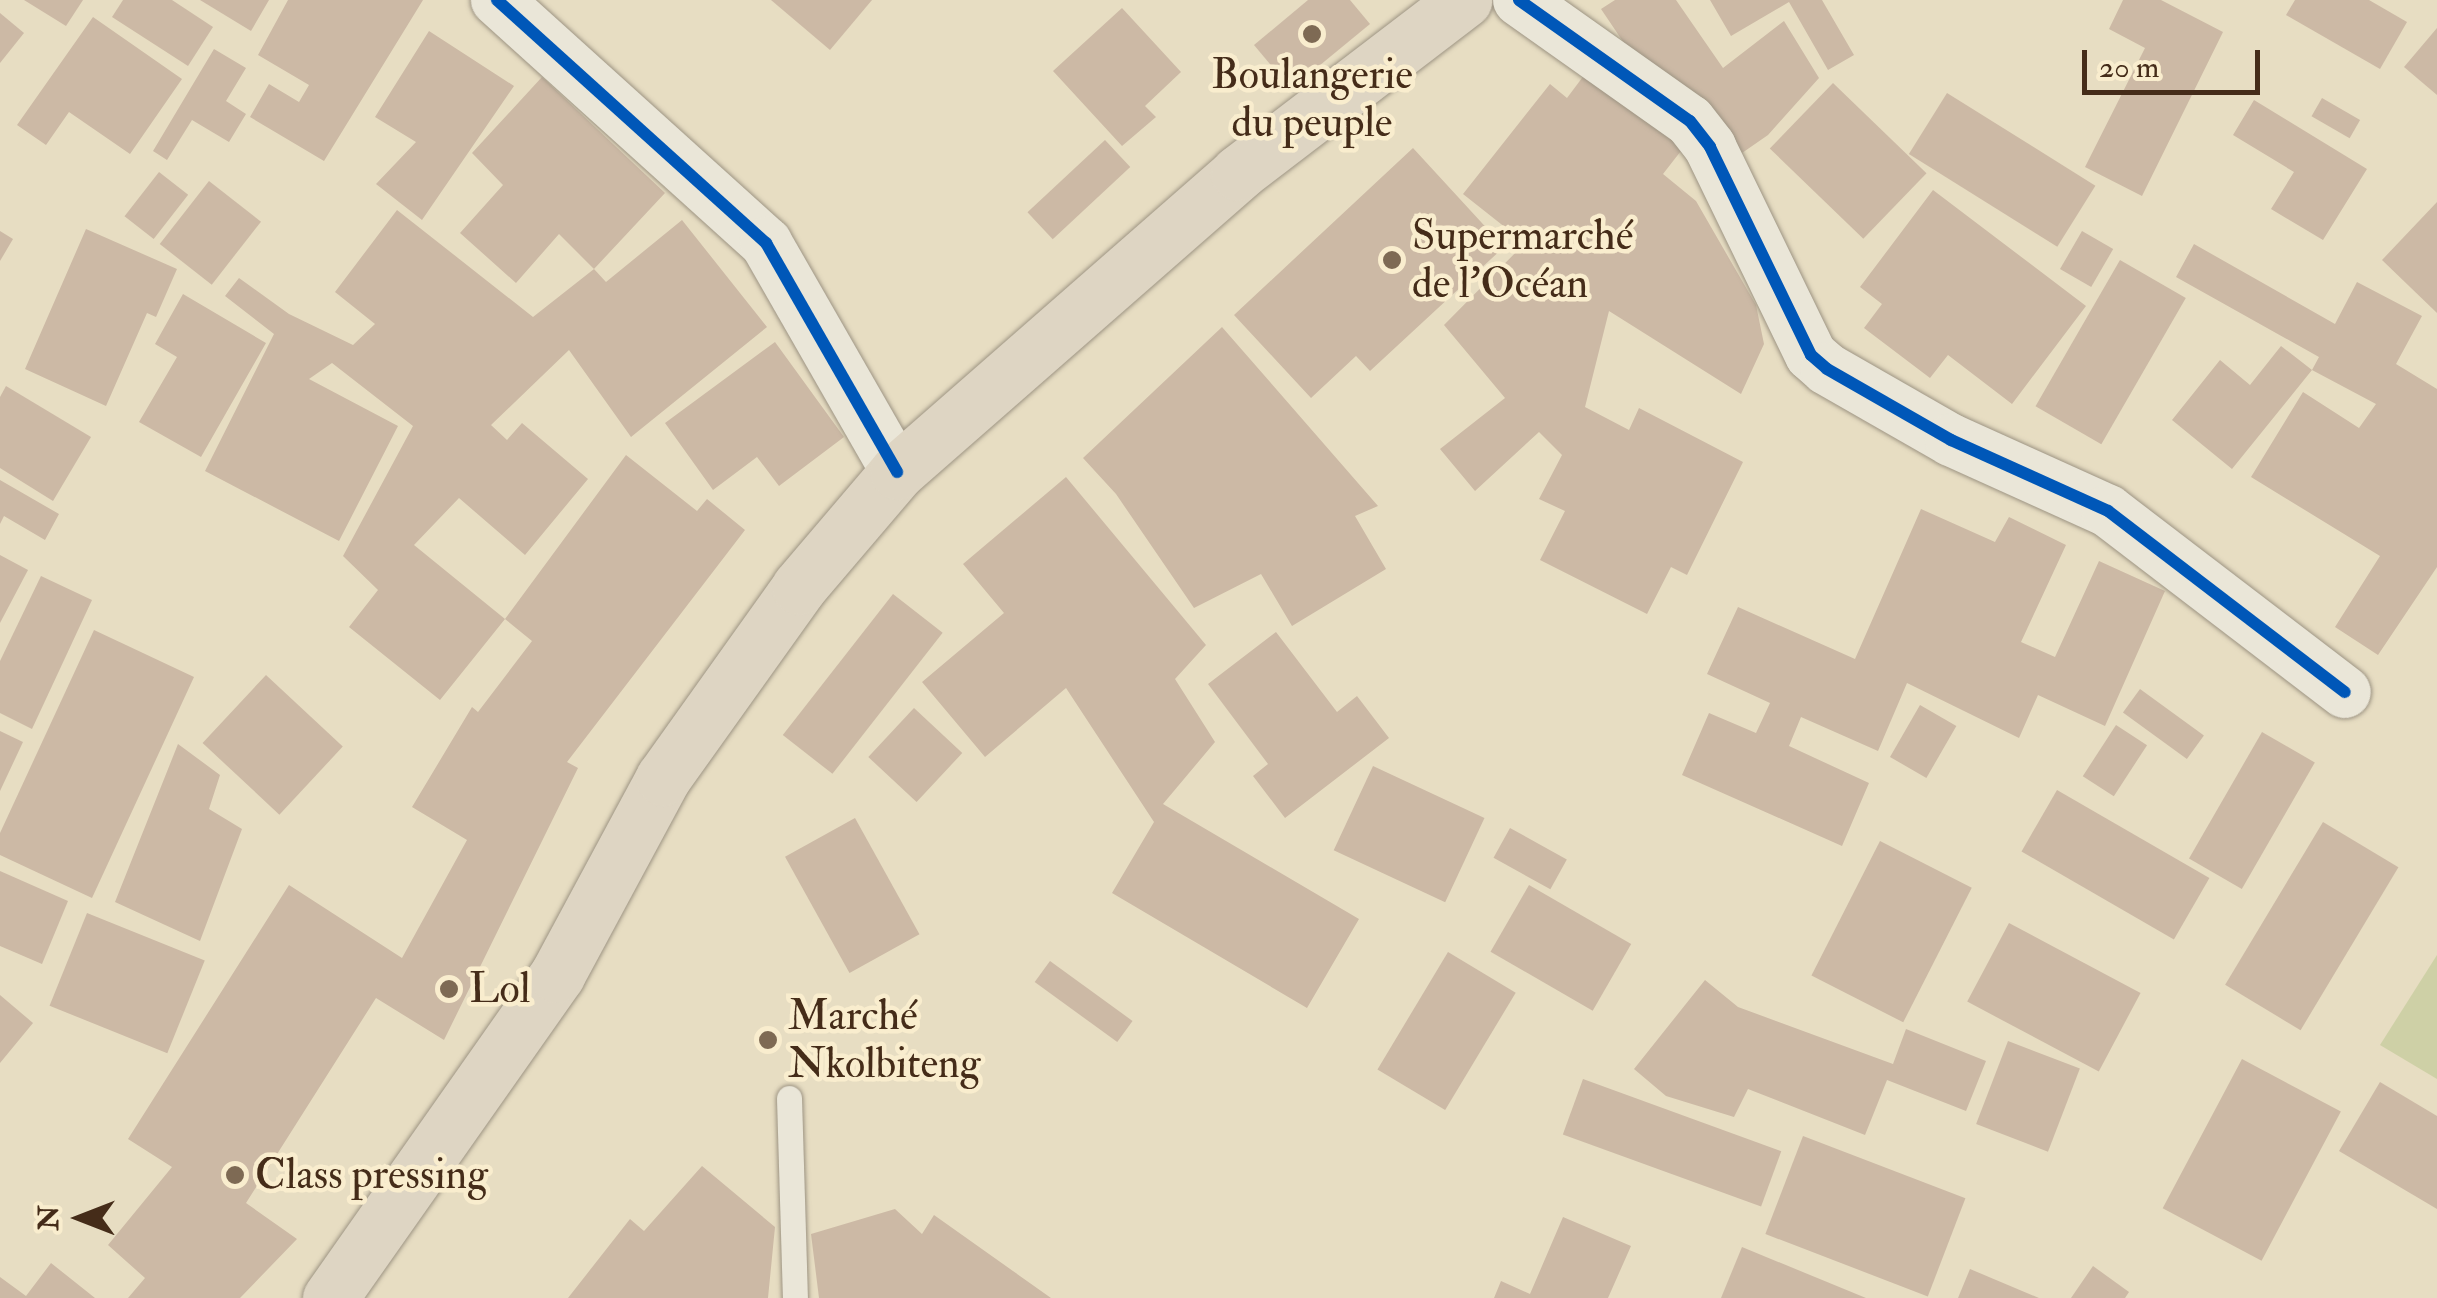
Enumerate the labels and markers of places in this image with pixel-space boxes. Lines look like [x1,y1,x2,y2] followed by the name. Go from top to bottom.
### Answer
[1301,23,1323,45] marker: Boulangerie du peuple
[1211,50,1413,148] place label: Boulangerie du peuple
[1412,211,1633,310] place label: Supermarché de l'Océan
[1381,249,1403,271] marker: Supermarché de l'Océan
[469,964,530,1014] place label: Lol
[438,978,460,1000] marker: Lol
[788,991,980,1090] place label: Marché Nkolbiteng
[757,1029,779,1051] marker: Marché Nkolbiteng
[255,1150,488,1200] place label: Class pressing
[224,1164,246,1186] marker: Class pressing

